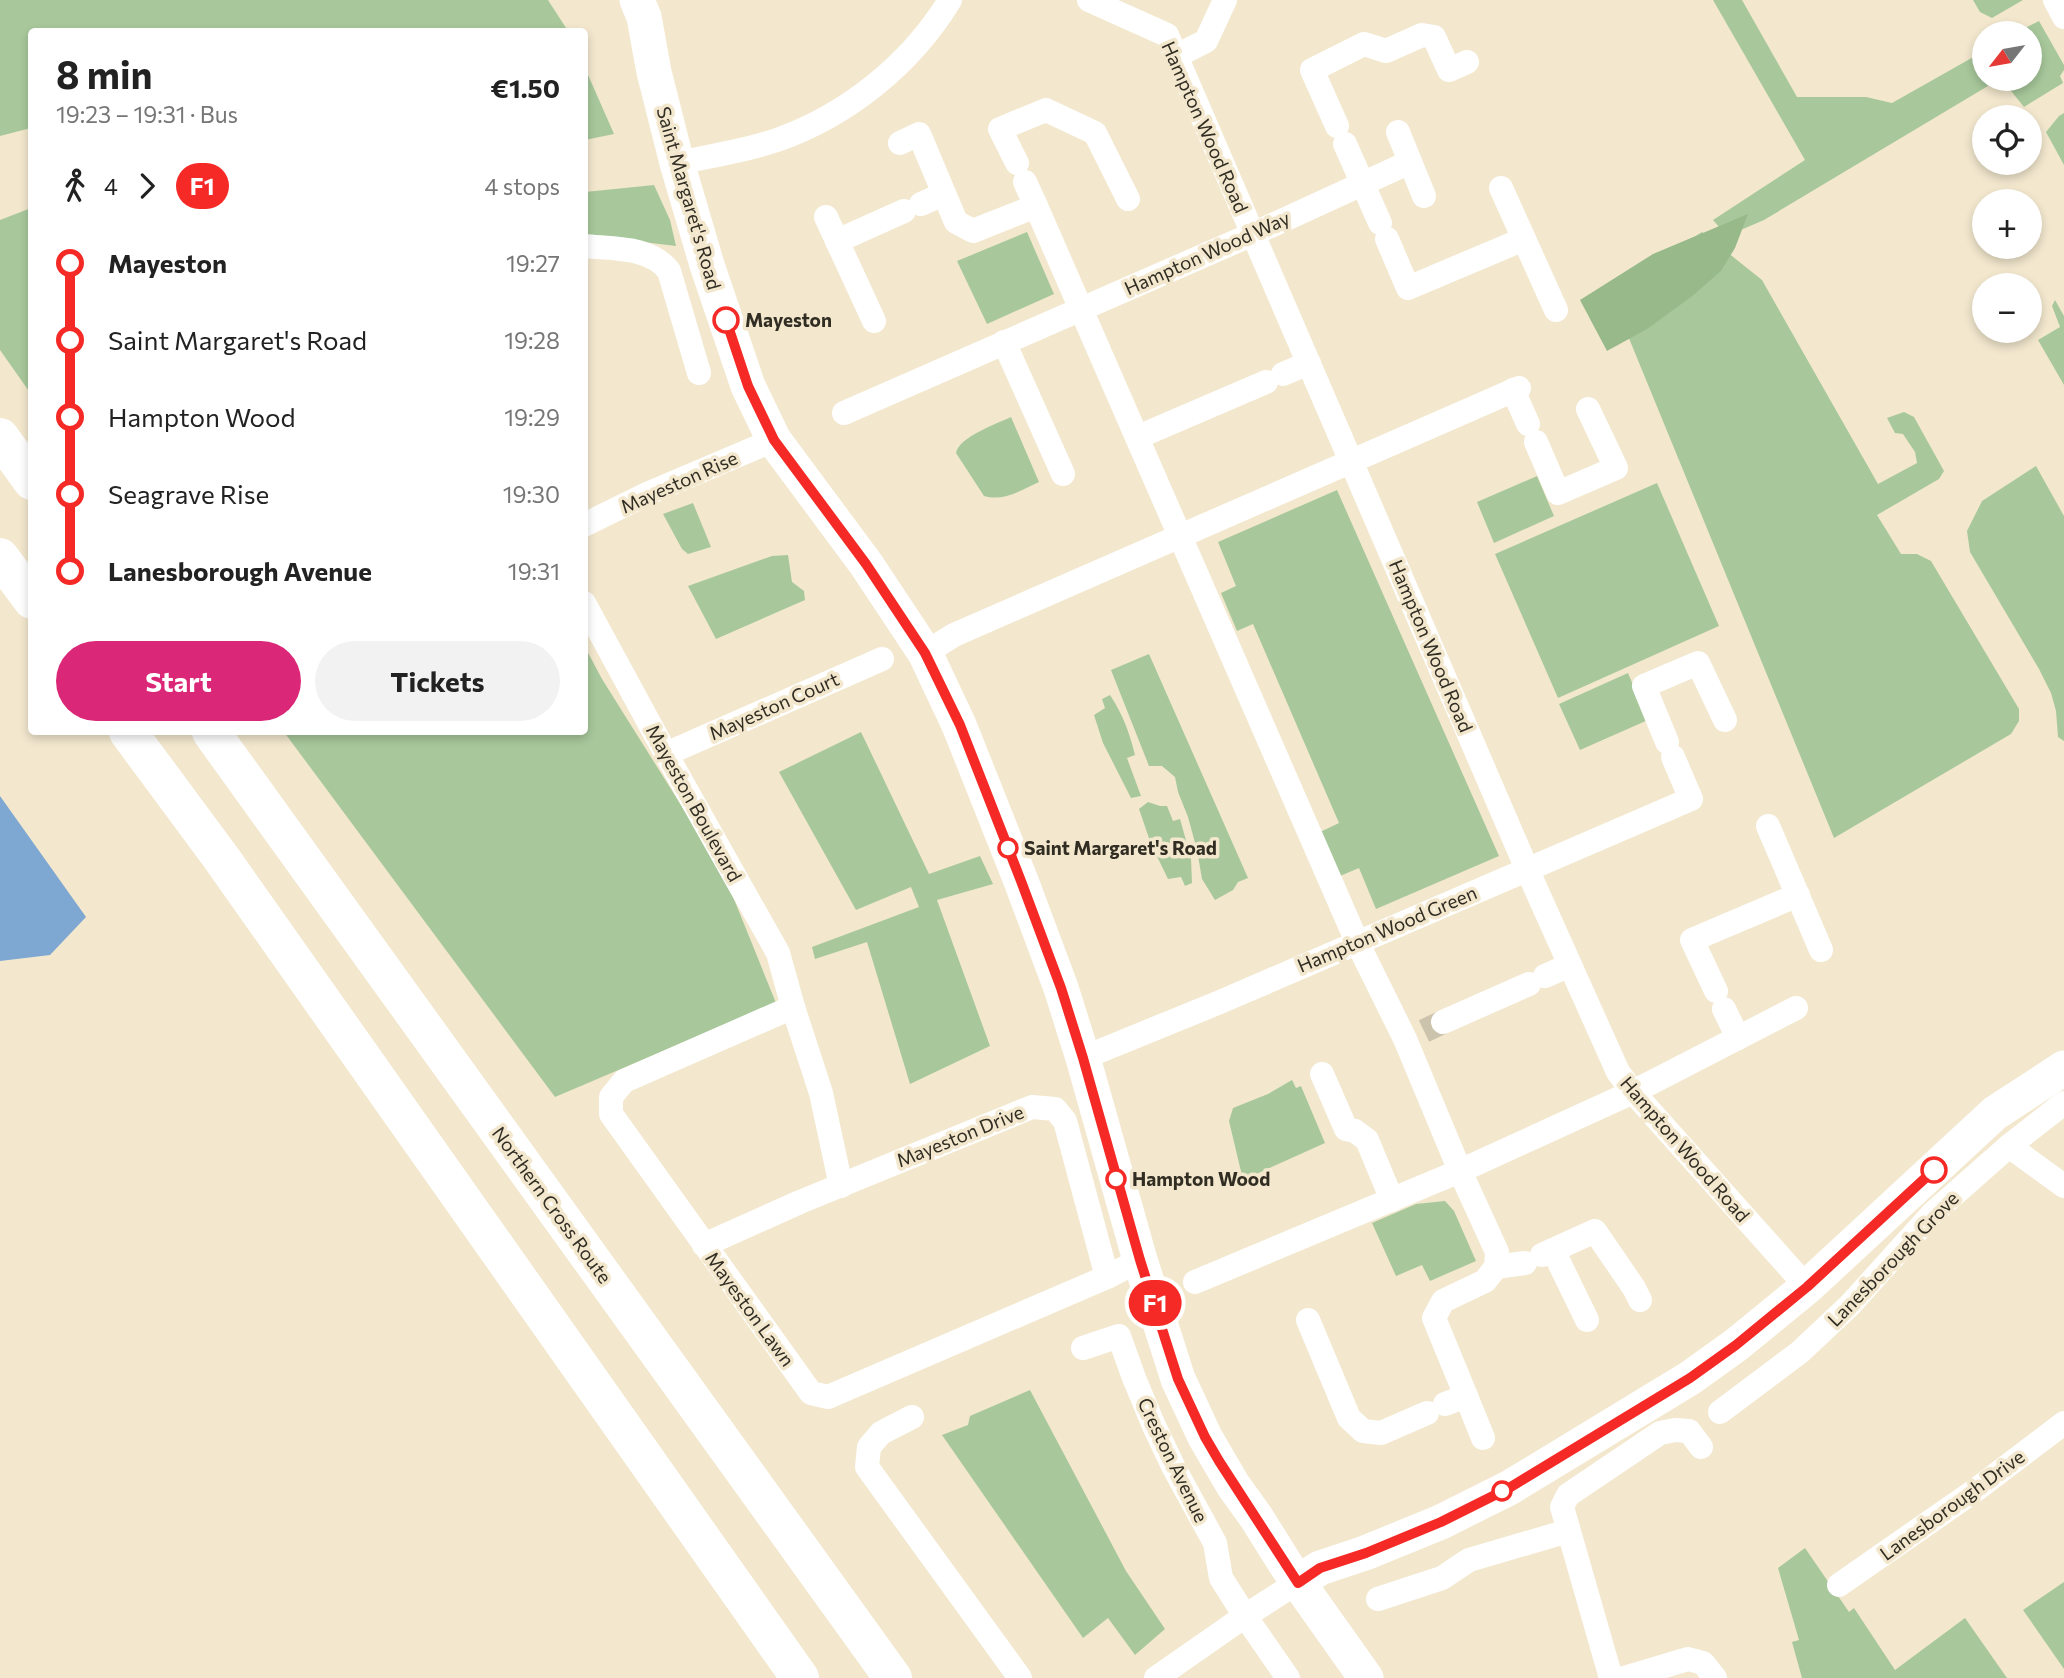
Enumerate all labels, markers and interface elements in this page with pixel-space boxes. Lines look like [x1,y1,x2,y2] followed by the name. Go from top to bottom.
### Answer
[1972,21,2042,91] north arrow
[1972,21,2042,343] map controls
[1157,38,1254,216] street label: Hampton Wood Road
[56,50,152,97] text: 8 min
[491,72,560,103] text: €1.50
[56,100,238,128] text: 19:23 – 19:31 · Bus
[652,104,727,292] street label: Saint Margaret's Road
[1972,105,2042,175] button: locate
[56,167,94,205] icon: walk
[128,167,166,205] icon: forward
[190,171,215,200] text: F1
[104,172,118,200] text: 4
[485,172,560,200] text: 4 stops
[1972,189,2042,259] button: +
[1120,206,1293,299] street label: Hampton Wood Way
[108,247,227,278] text: Mayeston
[506,249,560,277] text: 19:27
[1972,273,2042,343] button: −
[713,307,739,333] marker: Mayeston
[745,308,832,331] place label: Mayeston
[108,324,367,355] text: Saint Margaret's Road
[504,326,560,354] text: 19:28
[108,401,296,432] text: Hampton Wood
[504,403,560,431] text: 19:29
[617,445,741,518] street label: Mayeston Rise
[108,478,269,509] text: Seagrave Rise
[503,480,560,508] text: 19:30
[108,555,372,586] text: Lanesborough Avenue
[1385,556,1478,736] street label: Hampton Wood Road
[508,557,560,585] text: 19:31
[56,641,301,721] button: Start
[315,641,560,721] button: Tickets
[705,667,842,744] street label: Mayeston Court
[642,720,747,885] street label: Mayeston Boulevard
[1024,836,1217,859] place label: Saint Margaret's Road
[998,838,1018,858] marker: Saint Margaret's Road
[1294,880,1480,977] street label: Hampton Wood Green
[1616,1071,1755,1226] street label: Hampton Wood Road
[893,1100,1027,1172] street label: Mayeston Drive
[488,1122,617,1288] street label: Northern Cross Route
[1921,1157,1947,1183] unlabelled marker
[1132,1167,1270,1190] place label: Hampton Wood
[1106,1169,1126,1189] marker: Hampton Wood
[1822,1186,1963,1331] street label: Lanesborough Grove
[701,1247,800,1371] street label: Mayeston Lawn
[1124,1280,1186,1326] line badge: F1
[1143,1288,1167,1317] text: F1
[1133,1394,1214,1526] street label: Creston Avenue
[1875,1444,2028,1565] street label: Lanesborough Drive
[1492,1481,1512,1501] unlabelled marker

